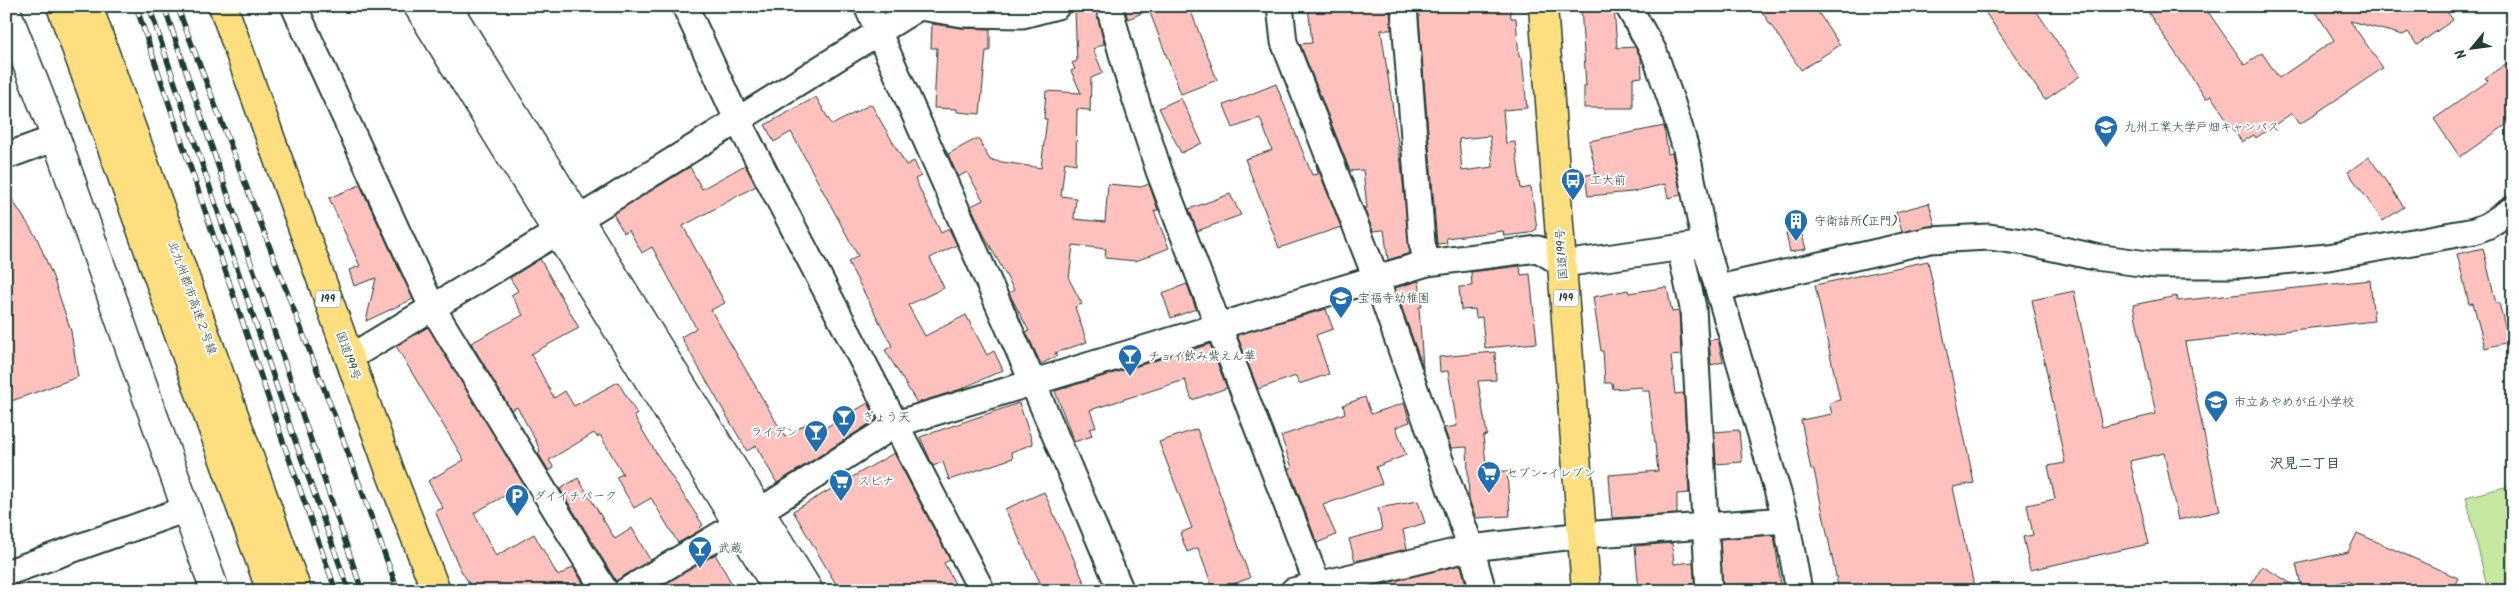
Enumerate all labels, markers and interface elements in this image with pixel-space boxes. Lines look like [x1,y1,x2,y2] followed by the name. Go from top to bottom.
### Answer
[2446,22,2496,72] north arrow
[2450,44,2473,63] text: N
[2093,114,2119,148] school or university icon: 九州工業大学戸畑キャンパス
[2124,118,2280,137] place label: 九州工業大学戸畑キャンパス
[1560,167,1586,201] bus stop icon: 工大前
[1590,171,1626,190] place label: 工大前
[1783,208,1809,242] building icon: 守衛詰所(正門)
[1814,212,1898,231] place label: 守衛詰所(正門)
[1551,228,1573,280] street label: 国道199号
[163,238,221,358] street label: 北九州都市高速２号線
[1328,285,1354,319] school or university icon: 宝福寺幼稚園
[1358,289,1430,308] place label: 宝福寺幼稚園
[316,290,340,308] road number: 199
[1554,290,1578,306] road number: 199
[330,329,366,383] street label: 国道199号
[1117,343,1143,377] bar icon: チョイ飲み紫えん華
[1148,347,1256,366] place label: チョイ飲み紫えん華
[2203,389,2229,423] school or university icon: 市立あやめが丘小学校
[2234,393,2354,412] place label: 市立あやめが丘小学校
[831,404,857,438] bar icon: ぎょう天
[862,408,910,427] place label: ぎょう天
[803,419,829,453] bar icon: ライデン
[750,423,798,442] place label: ライデン
[2270,453,2340,475] district label: 沢見二丁目
[1476,460,1502,494] supermarket icon: セブン-イレブン
[1506,464,1596,483] place label: セブン-イレブン
[828,468,854,502] supermarket icon: スピナ
[858,472,894,491] place label: スピナ
[504,483,530,517] parking icon: ダイイチパーク
[534,487,617,506] place label: ダイイチパーク
[687,535,713,569] bar icon: 武蔵
[718,539,742,558] place label: 武蔵

